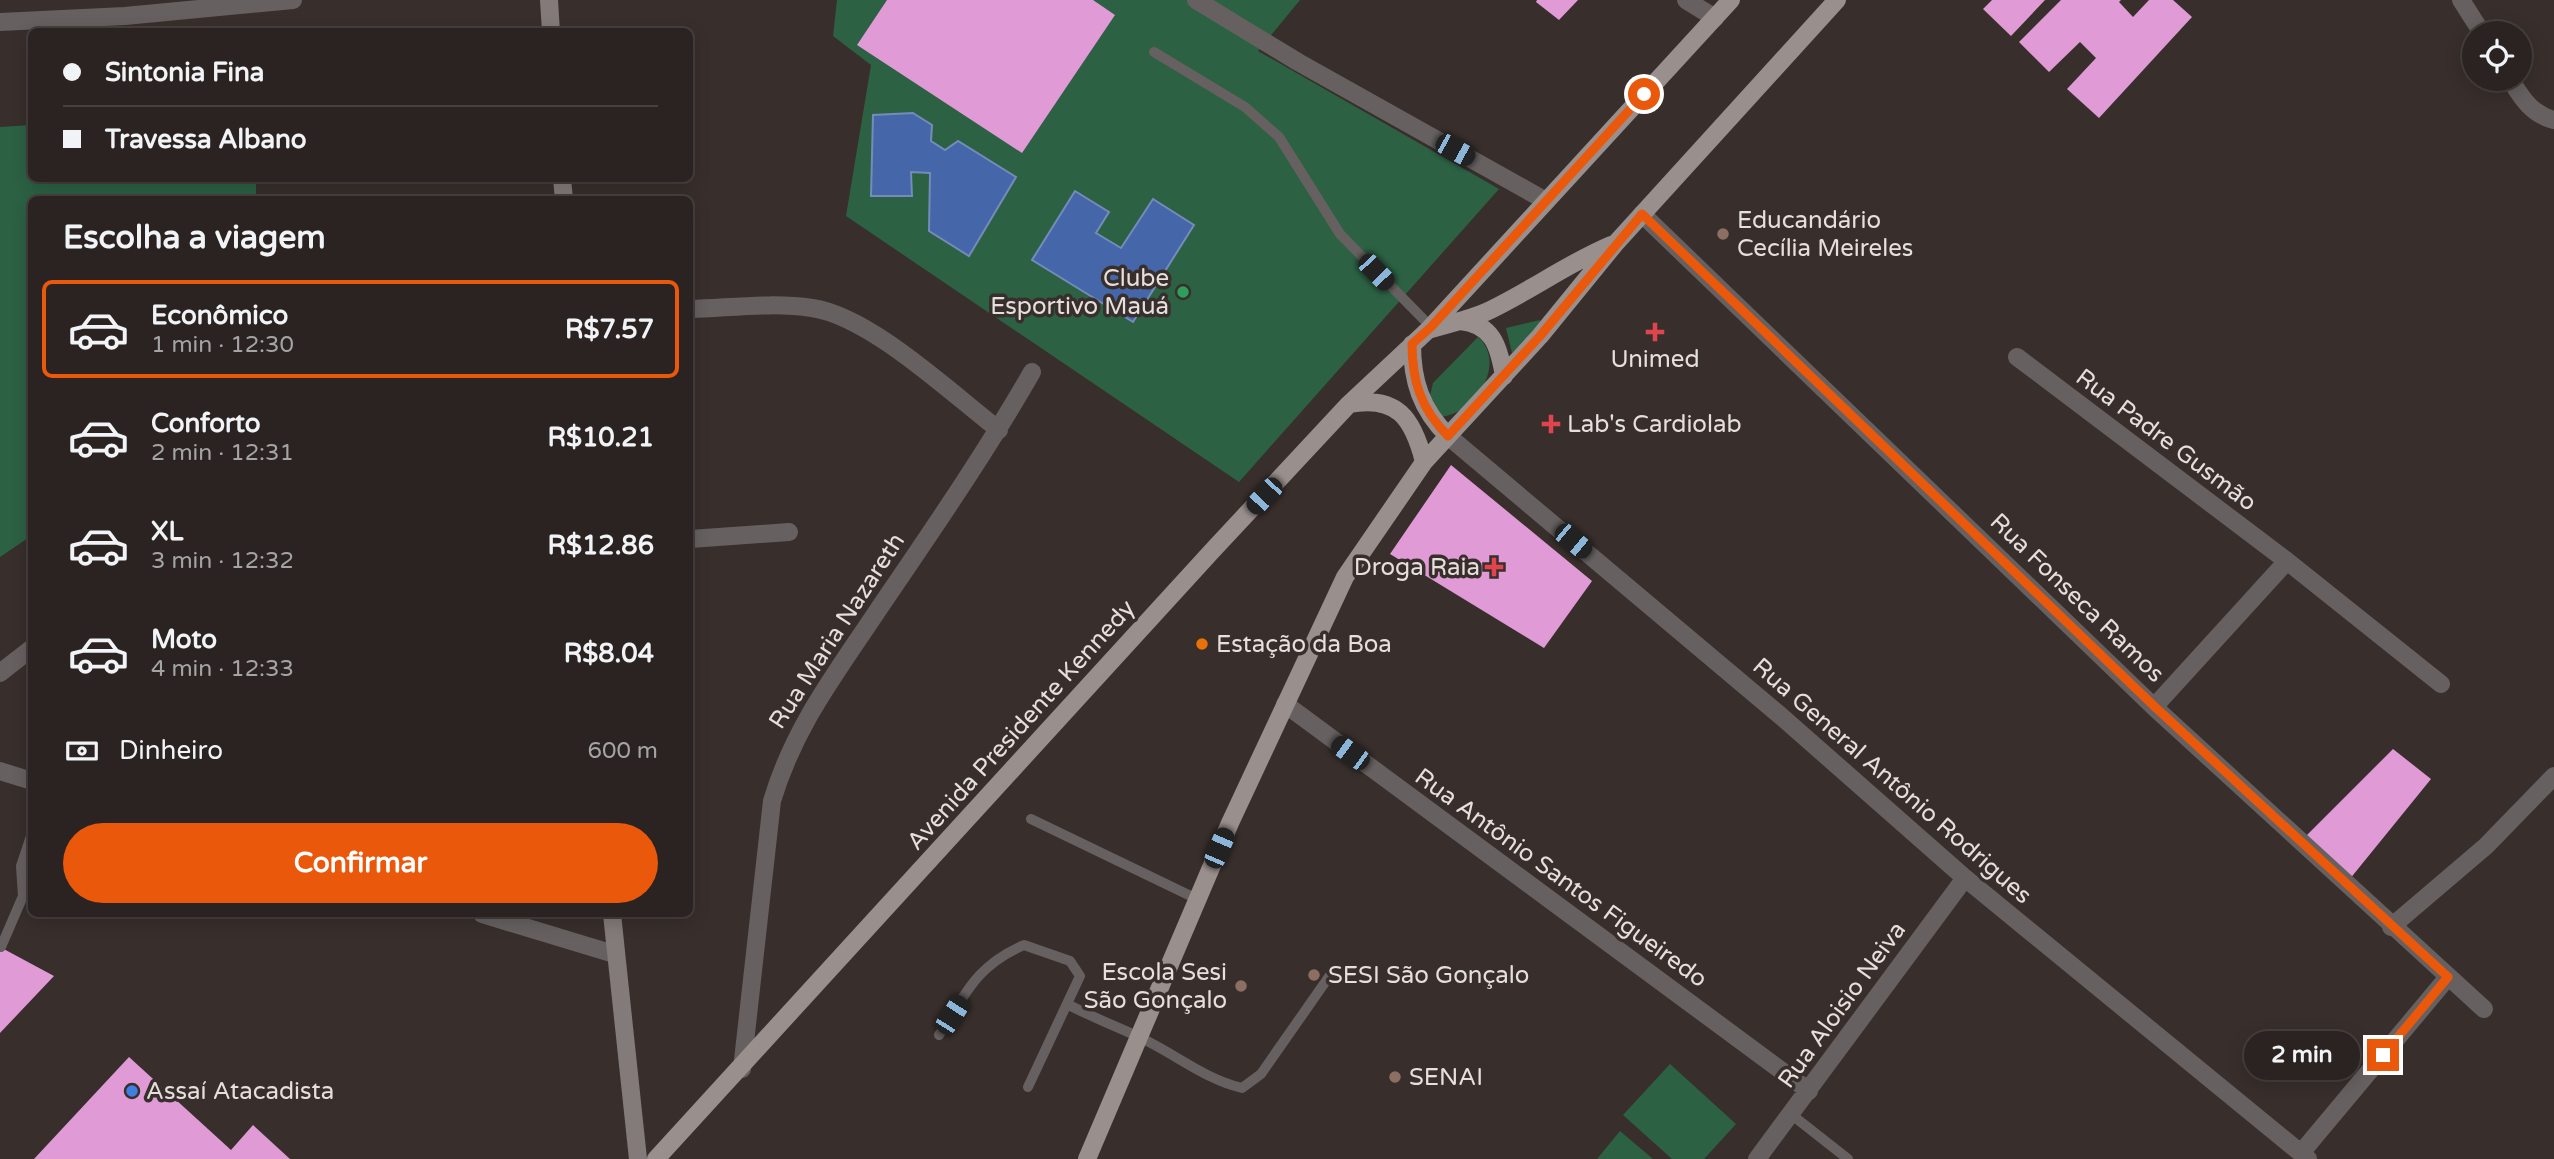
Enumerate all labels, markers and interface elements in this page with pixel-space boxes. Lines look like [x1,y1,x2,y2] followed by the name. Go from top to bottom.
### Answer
[2462,21,2532,91] map controls
[2462,21,2532,91] button: locate
[105,57,264,88] text: Sintonia Fina
[1628,78,1660,110] route start
[105,124,307,155] text: Travessa Albano
[1432,131,1479,169] car
[1737,206,1913,263] place label: Educandário Cecília Meireles
[63,219,326,257] text: Escolha a viagem
[1715,226,1731,242] marker: Educandário Cecília Meireles
[1354,250,1399,294] car
[990,264,1169,321] place label: Clube Esportivo Mauá
[1175,284,1191,300] marker: Clube Esportivo Mauá
[67,298,130,361] icon: car
[151,300,288,331] text: Econômico
[565,314,654,345] text: R$7.57
[1645,322,1665,342] marker: Unimed
[151,331,294,359] text: 1 min · 12:30
[1610,345,1700,374] place label: Unimed
[2070,363,2262,517] street label: Rua Padre Gusmão
[67,406,130,469] icon: car
[151,408,260,439] text: Conforto
[1567,410,1742,439] place label: Lab's Cardiolab
[1541,414,1561,434] marker: Lab's Cardiolab
[547,422,654,453] text: R$10.21
[151,439,294,467] text: 2 min · 12:31
[1242,473,1287,519] car
[1984,507,2170,689] street label: Rua Fonseca Ramos
[67,514,130,577] icon: car
[151,516,183,547] text: XL
[1551,519,1596,563] car
[763,528,911,734] street label: Rua Maria Nazareth
[548,530,654,561] text: R$12.86
[151,547,294,575] text: 3 min · 12:32
[1354,553,1480,582] place label: Droga Raia
[1486,559,1502,575] marker: Droga Raia
[901,594,1141,856] street label: Avenida Presidente Kennedy
[67,622,130,685] icon: car
[151,624,217,655] text: Moto
[1216,630,1392,659] place label: Estação da Boa
[1194,636,1210,652] marker: Estação da Boa
[564,638,654,669] text: R$8.04
[1747,652,2037,910] street label: Rua General Antônio Rodrigues
[151,655,294,683] text: 4 min · 12:33
[63,732,101,770] icon: cash
[1327,732,1374,774] car
[119,735,223,766] text: Dinheiro
[588,737,658,765] text: 600 m
[1409,762,1713,994] street label: Rua Antônio Santos Figueiredo
[63,823,658,903] button: Confirmar
[1202,825,1237,871] car
[1772,916,1912,1094] street label: Rua Aloisio Neiva
[1084,958,1227,1015] place label: Escola Sesi São Gonçalo
[1328,961,1529,990] place label: SESI São Gonçalo
[1306,967,1322,983] marker: SESI São Gonçalo
[1233,978,1249,994] marker: Escola Sesi São Gonçalo
[932,992,973,1038] car
[2243,1030,2358,1080] callout: 2 min
[2367,1039,2399,1071] route end
[2271,1041,2333,1069] text: 2 min
[1409,1063,1483,1092] place label: SENAI
[1387,1069,1403,1085] marker: SENAI
[146,1077,334,1106] place label: Assaí Atacadista
[124,1083,140,1099] marker: Assaí Atacadista

